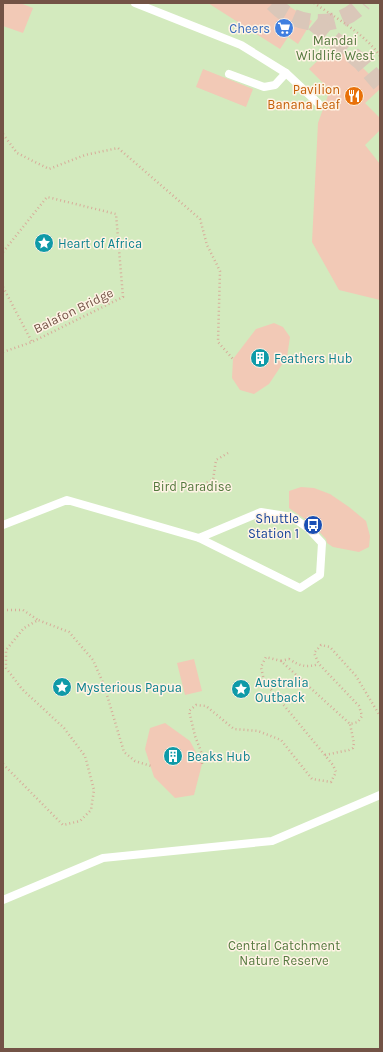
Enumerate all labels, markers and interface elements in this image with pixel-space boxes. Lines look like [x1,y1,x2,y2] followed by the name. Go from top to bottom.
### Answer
[273,17,295,39] supermarket icon: Cheers
[229,21,270,36] place label: Cheers
[296,33,374,63] park label: Mandai Wildlife West
[267,82,341,112] place label: Pavilion Banana Leaf
[343,85,365,107] restaurant icon: Pavilion Banana Leaf
[33,232,55,254] place icon: Heart of Africa
[58,236,142,251] place label: Heart of Africa
[31,285,116,336] street label: Balafon Bridge
[249,347,271,369] building icon: Feathers Hub
[274,351,353,366] place label: Feathers Hub
[153,479,232,494] park label: Bird Paradise
[248,511,299,541] place label: Shuttle Station 1
[302,514,324,536] bus stop icon: Shuttle Station 1
[255,675,309,705] place label: Australia Outback
[51,676,73,698] place icon: Mysterious Papua
[230,678,252,700] place icon: Australia Outback
[76,680,182,695] place label: Mysterious Papua
[162,745,184,767] building icon: Beaks Hub
[187,749,250,764] place label: Beaks Hub
[228,938,340,968] park label: Central Catchment Nature Reserve

